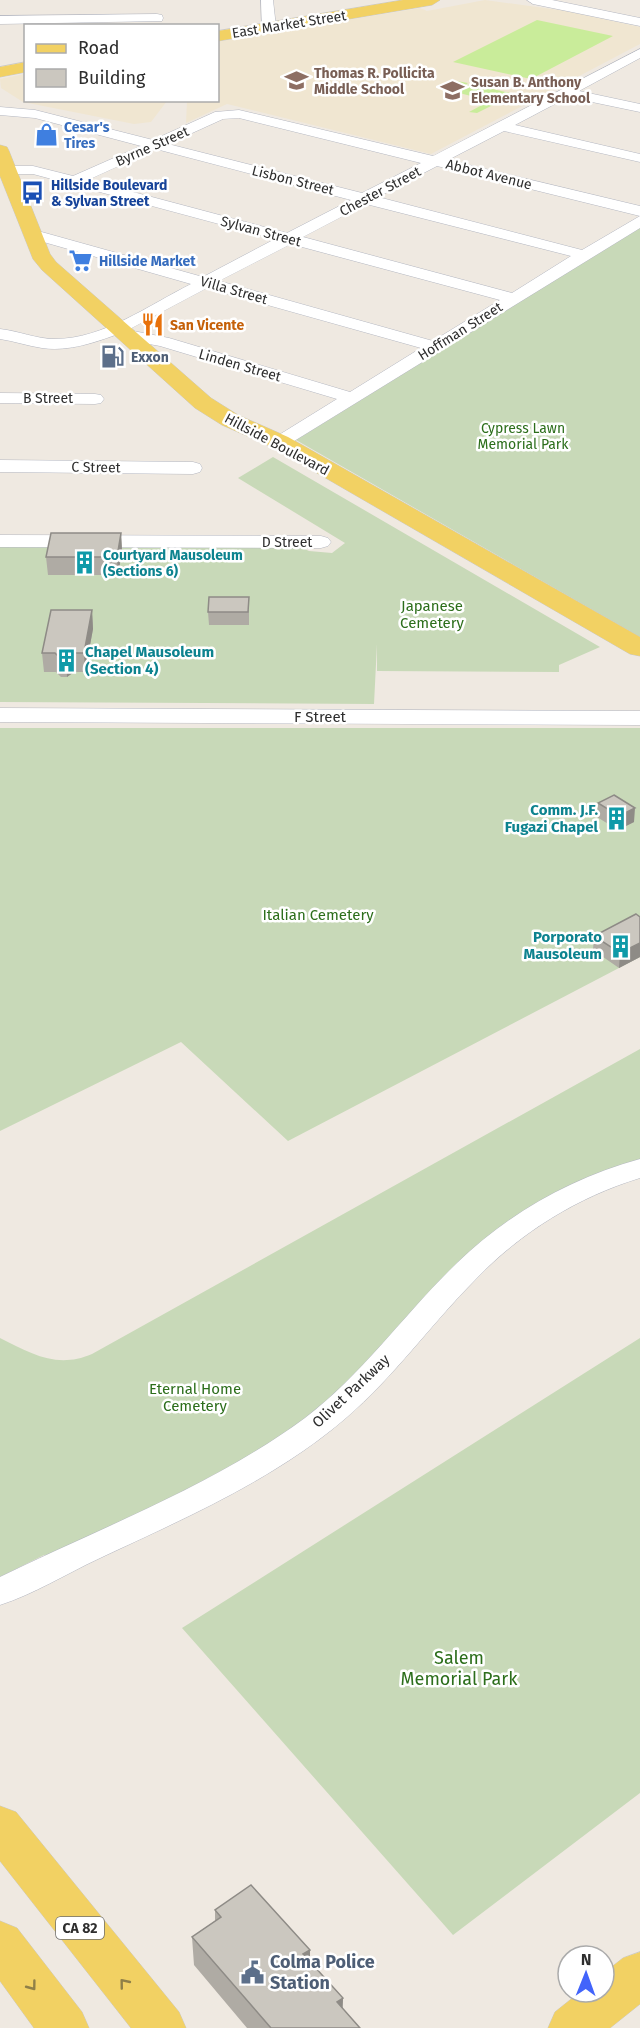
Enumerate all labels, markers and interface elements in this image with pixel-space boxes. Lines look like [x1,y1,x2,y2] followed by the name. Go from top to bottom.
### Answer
[231,7,348,42] street label: East Market Street
[24,24,219,102] legend
[78,37,120,59] text: Road
[314,65,435,98] place label: Thomas R. Pollicita Middle School
[78,67,146,89] text: Building
[283,68,309,94] school or university icon: Thomas R. Pollicita Middle School
[471,74,591,107] place label: Susan B. Anthony Elementary School
[440,77,466,103] school or university icon: Susan B. Anthony Elementary School
[64,119,110,152] place label: Cesar's Tires
[33,122,59,148] shop icon: Cesar's Tires
[113,122,192,170] street label: Byrne Street
[444,156,534,193] street label: Abbot Avenue
[250,162,337,199] street label: Lisbon Street
[337,162,425,220] street label: Chester Street
[51,177,167,210] place label: Hillside Boulevard & Sylvan Street
[20,180,46,206] bus stop icon: Hillside Boulevard & Sylvan Street
[219,213,304,251] street label: Sylvan Street
[68,248,94,274] supermarket icon: Hillside Market
[99,253,196,270] place label: Hillside Market
[198,273,270,308] street label: Villa Street
[415,298,507,364] street label: Hoffman Street
[139,312,165,338] restaurant icon: San Vicente
[170,317,244,334] place label: San Vicente
[100,344,126,370] fuel station icon: Exxon
[197,346,284,386] street label: Linden Street
[131,349,169,366] place label: Exxon
[23,390,74,407] street label: B Street
[222,410,332,479] street label: Hillside Boulevard
[478,420,569,453] park label: Cypress Lawn Memorial Park
[71,459,122,476] street label: C Street
[262,534,313,551] street label: D Street
[103,547,243,580] place label: Courtyard Mausoleum (Sections 6)
[72,550,98,576] building icon: Courtyard Mausoleum (Sections 6)
[400,597,465,632] park label: Japanese Cemetery
[85,643,214,678] place label: Chapel Mausoleum (Section 4)
[54,648,80,674] building icon: Chapel Mausoleum (Section 4)
[294,708,347,726] street label: F Street
[505,801,599,836] place label: Comm. J.F. Fugazi Chapel
[603,806,629,832] building icon: Comm. J.F. Fugazi Chapel
[262,906,374,924] park label: Italian Cemetery
[523,928,602,963] place label: Porporato Mausoleum
[607,933,633,959] building icon: Porporato Mausoleum
[309,1350,394,1431] street label: Olivet Parkway
[149,1380,241,1415] park label: Eternal Home Cemetery
[401,1647,518,1690] park label: Salem Memorial Park
[56,1917,104,1939] road number: CA 82
[556,1944,616,2004] north arrow
[581,1950,592,1969] text: N
[270,1951,375,1994] place label: Colma Police Station
[239,1959,265,1985] public building icon: Colma Police Station
[120,1978,131,1989] one-way arrow
[25,1979,36,1990] one-way arrow

